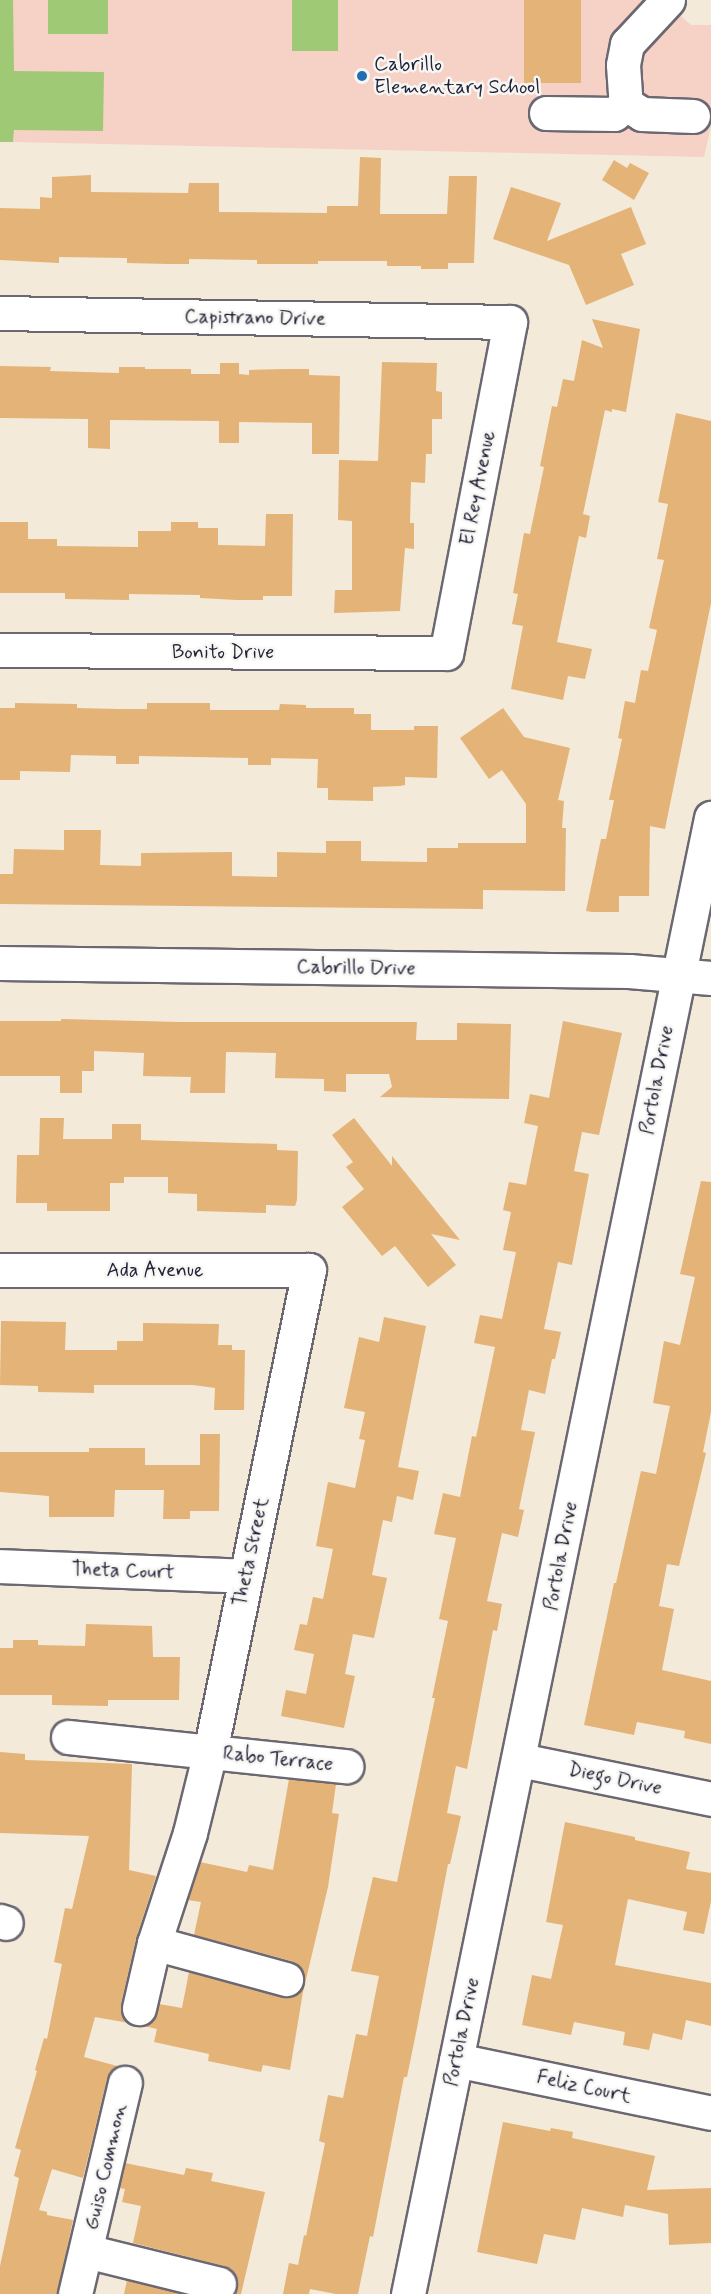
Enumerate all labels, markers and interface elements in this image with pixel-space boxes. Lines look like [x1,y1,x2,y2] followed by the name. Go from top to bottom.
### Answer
[374,52,540,99] place label: Cabrillo Elementary School
[355,69,369,83] marker: Cabrillo Elementary School
[185,305,325,331] street label: Capistrano Drive
[455,426,501,550] street label: El Rey Avenue
[172,640,274,664] street label: Bonito Drive
[297,955,415,981] street label: Cabrillo Drive
[635,1024,679,1136] street label: Portola Drive
[105,1258,205,1282] street label: Ada Avenue
[228,1495,274,1609] street label: Theta Street
[539,1500,583,1612] street label: Portola Drive
[72,1557,174,1585] street label: Theta Court
[222,1741,334,1777] street label: Rabo Terrace
[567,1758,663,1800] street label: Diego Drive
[439,1976,485,2088] street label: Portola Drive
[535,2065,633,2109] street label: Feliz Court
[80,2101,132,2233] street label: Guiso Common

